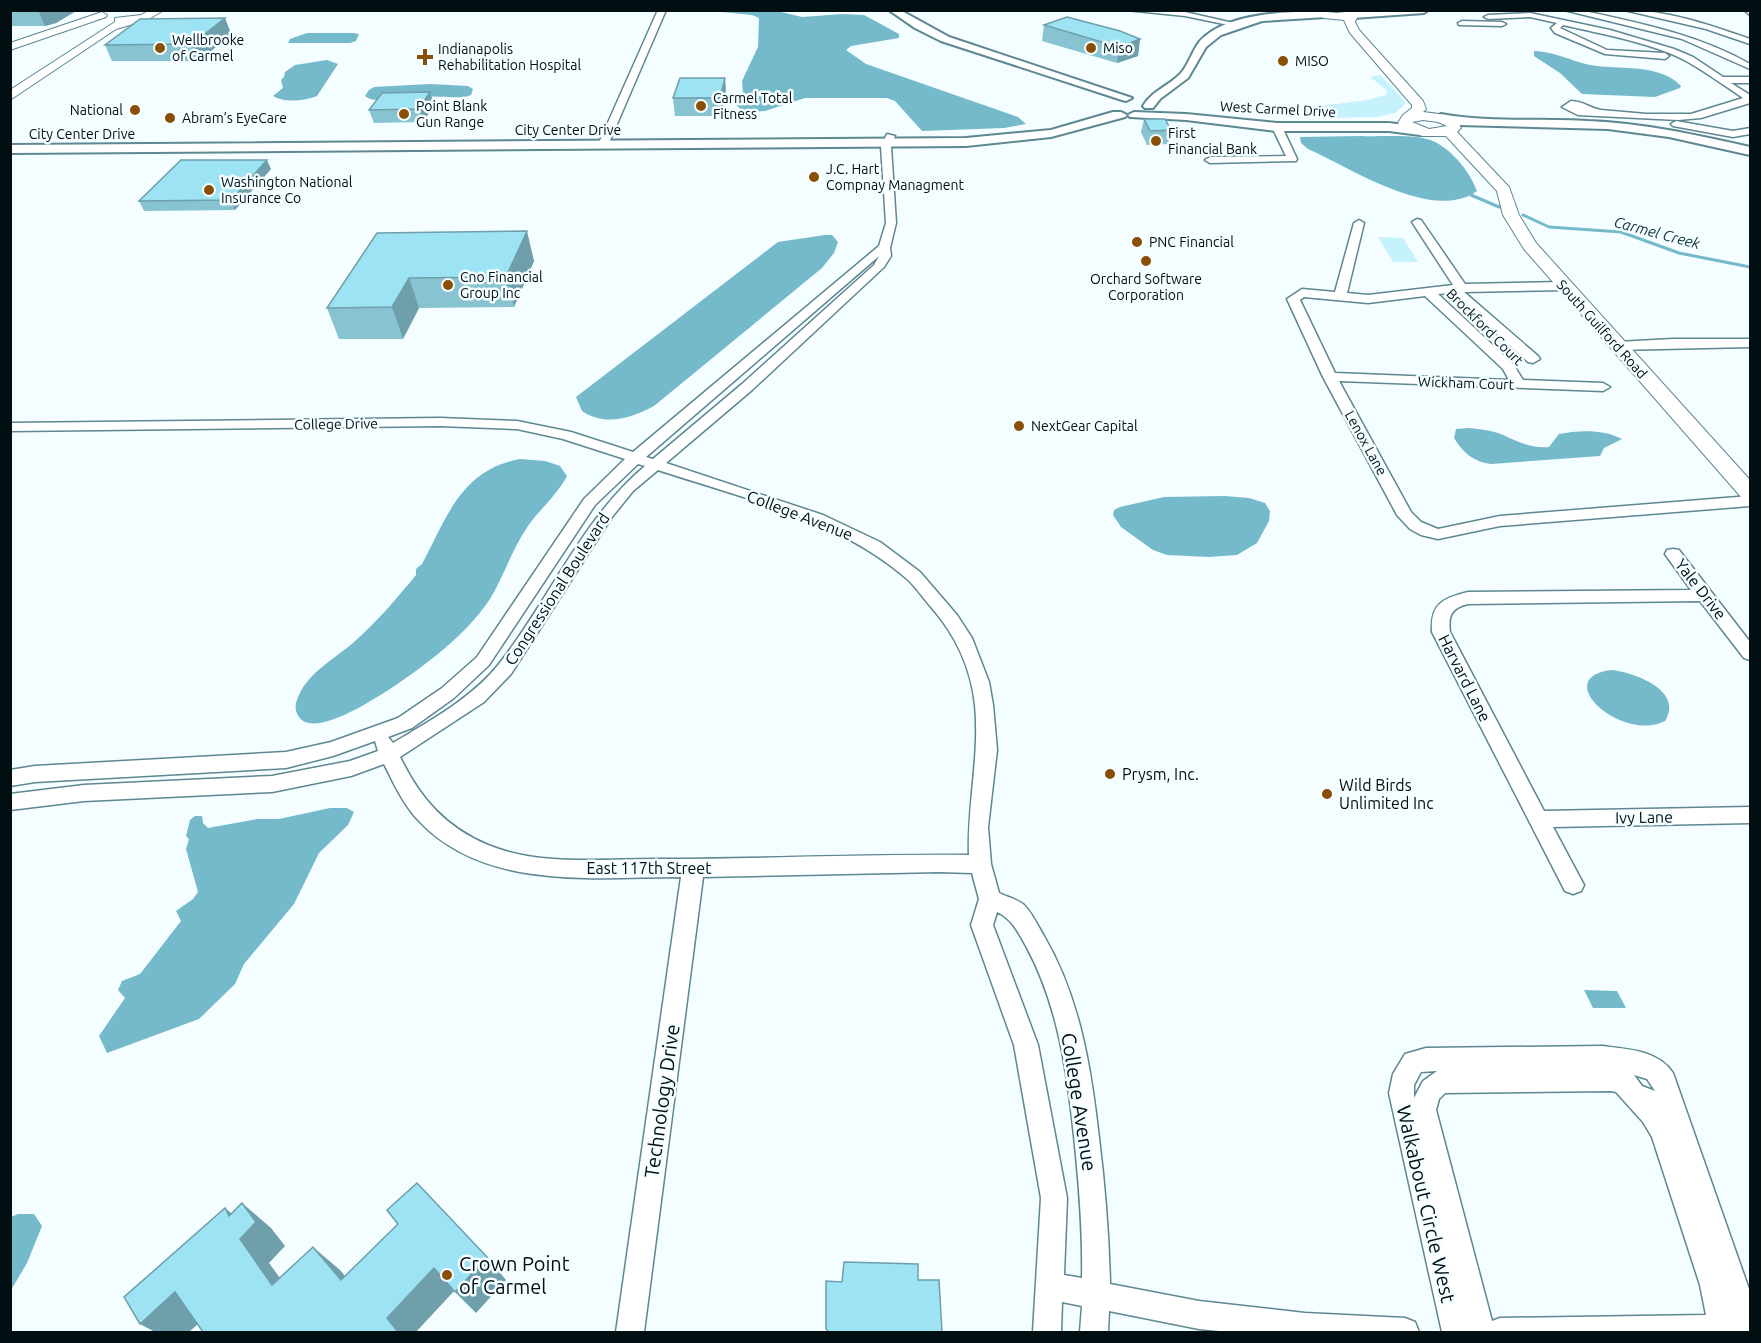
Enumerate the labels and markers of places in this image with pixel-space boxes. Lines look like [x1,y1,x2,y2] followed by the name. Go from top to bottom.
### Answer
[172,32,244,64] place label: Wellbrooke of Carmel
[1103,40,1133,56] place label: Miso
[153,41,167,55] marker: Wellbrooke of Carmel
[438,41,582,73] place label: Indianapolis Rehabilitation Hospital
[1084,41,1098,55] marker: Miso
[416,48,434,66] marker: Indianapolis Rehabilitation Hospital
[1295,53,1329,69] place label: MISO
[1276,54,1290,68] marker: MISO
[713,90,793,122] place label: Carmel Total Fitness
[416,98,487,130] place label: Point Blank Gun Range
[694,99,708,113] marker: Carmel Total Fitness
[70,102,123,118] place label: National
[128,103,142,117] marker: National
[397,107,411,121] marker: Point Blank Gun Range
[182,110,287,126] place label: Abram’s EyeCare
[163,111,177,125] marker: Abram’s EyeCare
[1168,125,1257,157] place label: First Financial Bank
[1149,134,1163,148] marker: First Financial Bank
[826,161,965,193] place label: J.C. Hart Compnay Managment
[807,170,821,184] marker: J.C. Hart Compnay Managment
[221,174,353,206] place label: Washington National Insurance Co
[202,183,216,197] marker: Washington National Insurance Co
[1149,234,1234,250] place label: PNC Financial
[1130,235,1144,249] marker: PNC Financial
[1139,254,1153,268] marker: Orchard Software Corporation
[460,269,543,301] place label: Cno Financial Group Inc
[1090,271,1202,303] place label: Orchard Software Corporation
[441,278,455,292] marker: Cno Financial Group Inc
[1031,418,1138,434] place label: NextGear Capital
[1012,419,1026,433] marker: NextGear Capital
[1122,765,1199,783] place label: Prysm, Inc.
[1103,767,1117,781] marker: Prysm, Inc.
[1339,776,1434,812] place label: Wild Birds Unlimited Inc
[1320,787,1334,801] marker: Wild Birds Unlimited Inc
[459,1252,570,1298] place label: Crown Point of Carmel
[440,1268,454,1282] marker: Crown Point of Carmel

